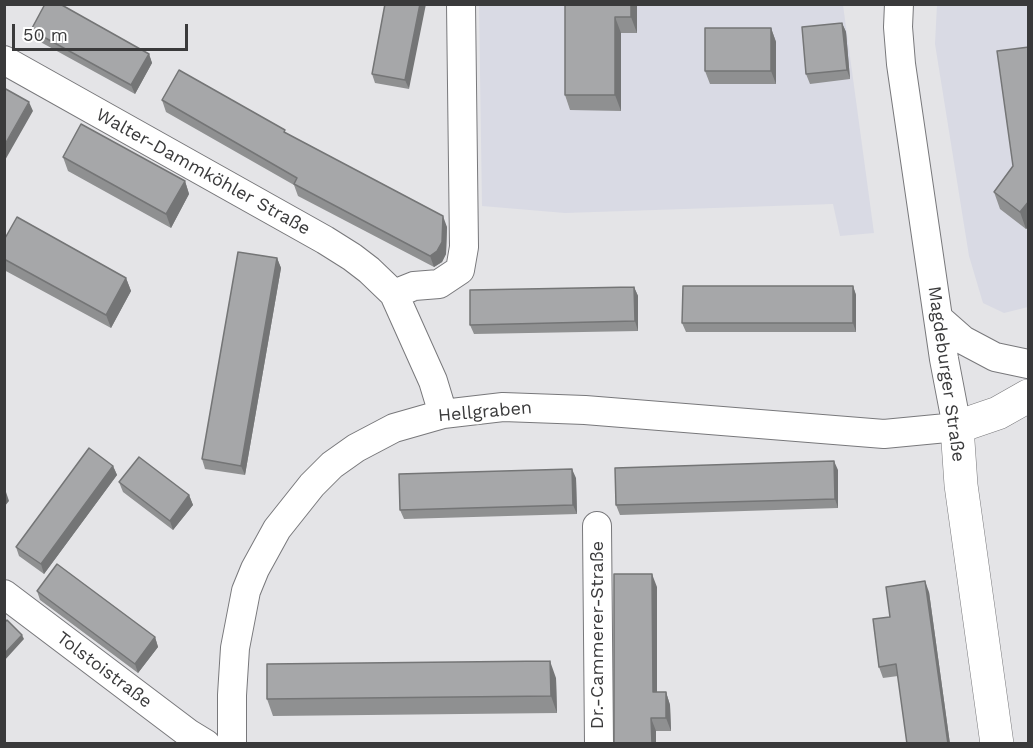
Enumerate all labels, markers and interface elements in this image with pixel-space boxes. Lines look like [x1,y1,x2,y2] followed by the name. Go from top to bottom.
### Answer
[15,12,190,50] scale bar
[23,24,68,45] text: 50 m
[92,104,314,240] street label: Walter-Dammköhler Straße
[923,285,969,463] street label: Magdeburger Straße
[437,397,533,427] street label: Hellgraben
[587,541,609,729] street label: Dr.-Cammerer-Straße
[52,627,156,713] street label: Tolstoistraße

